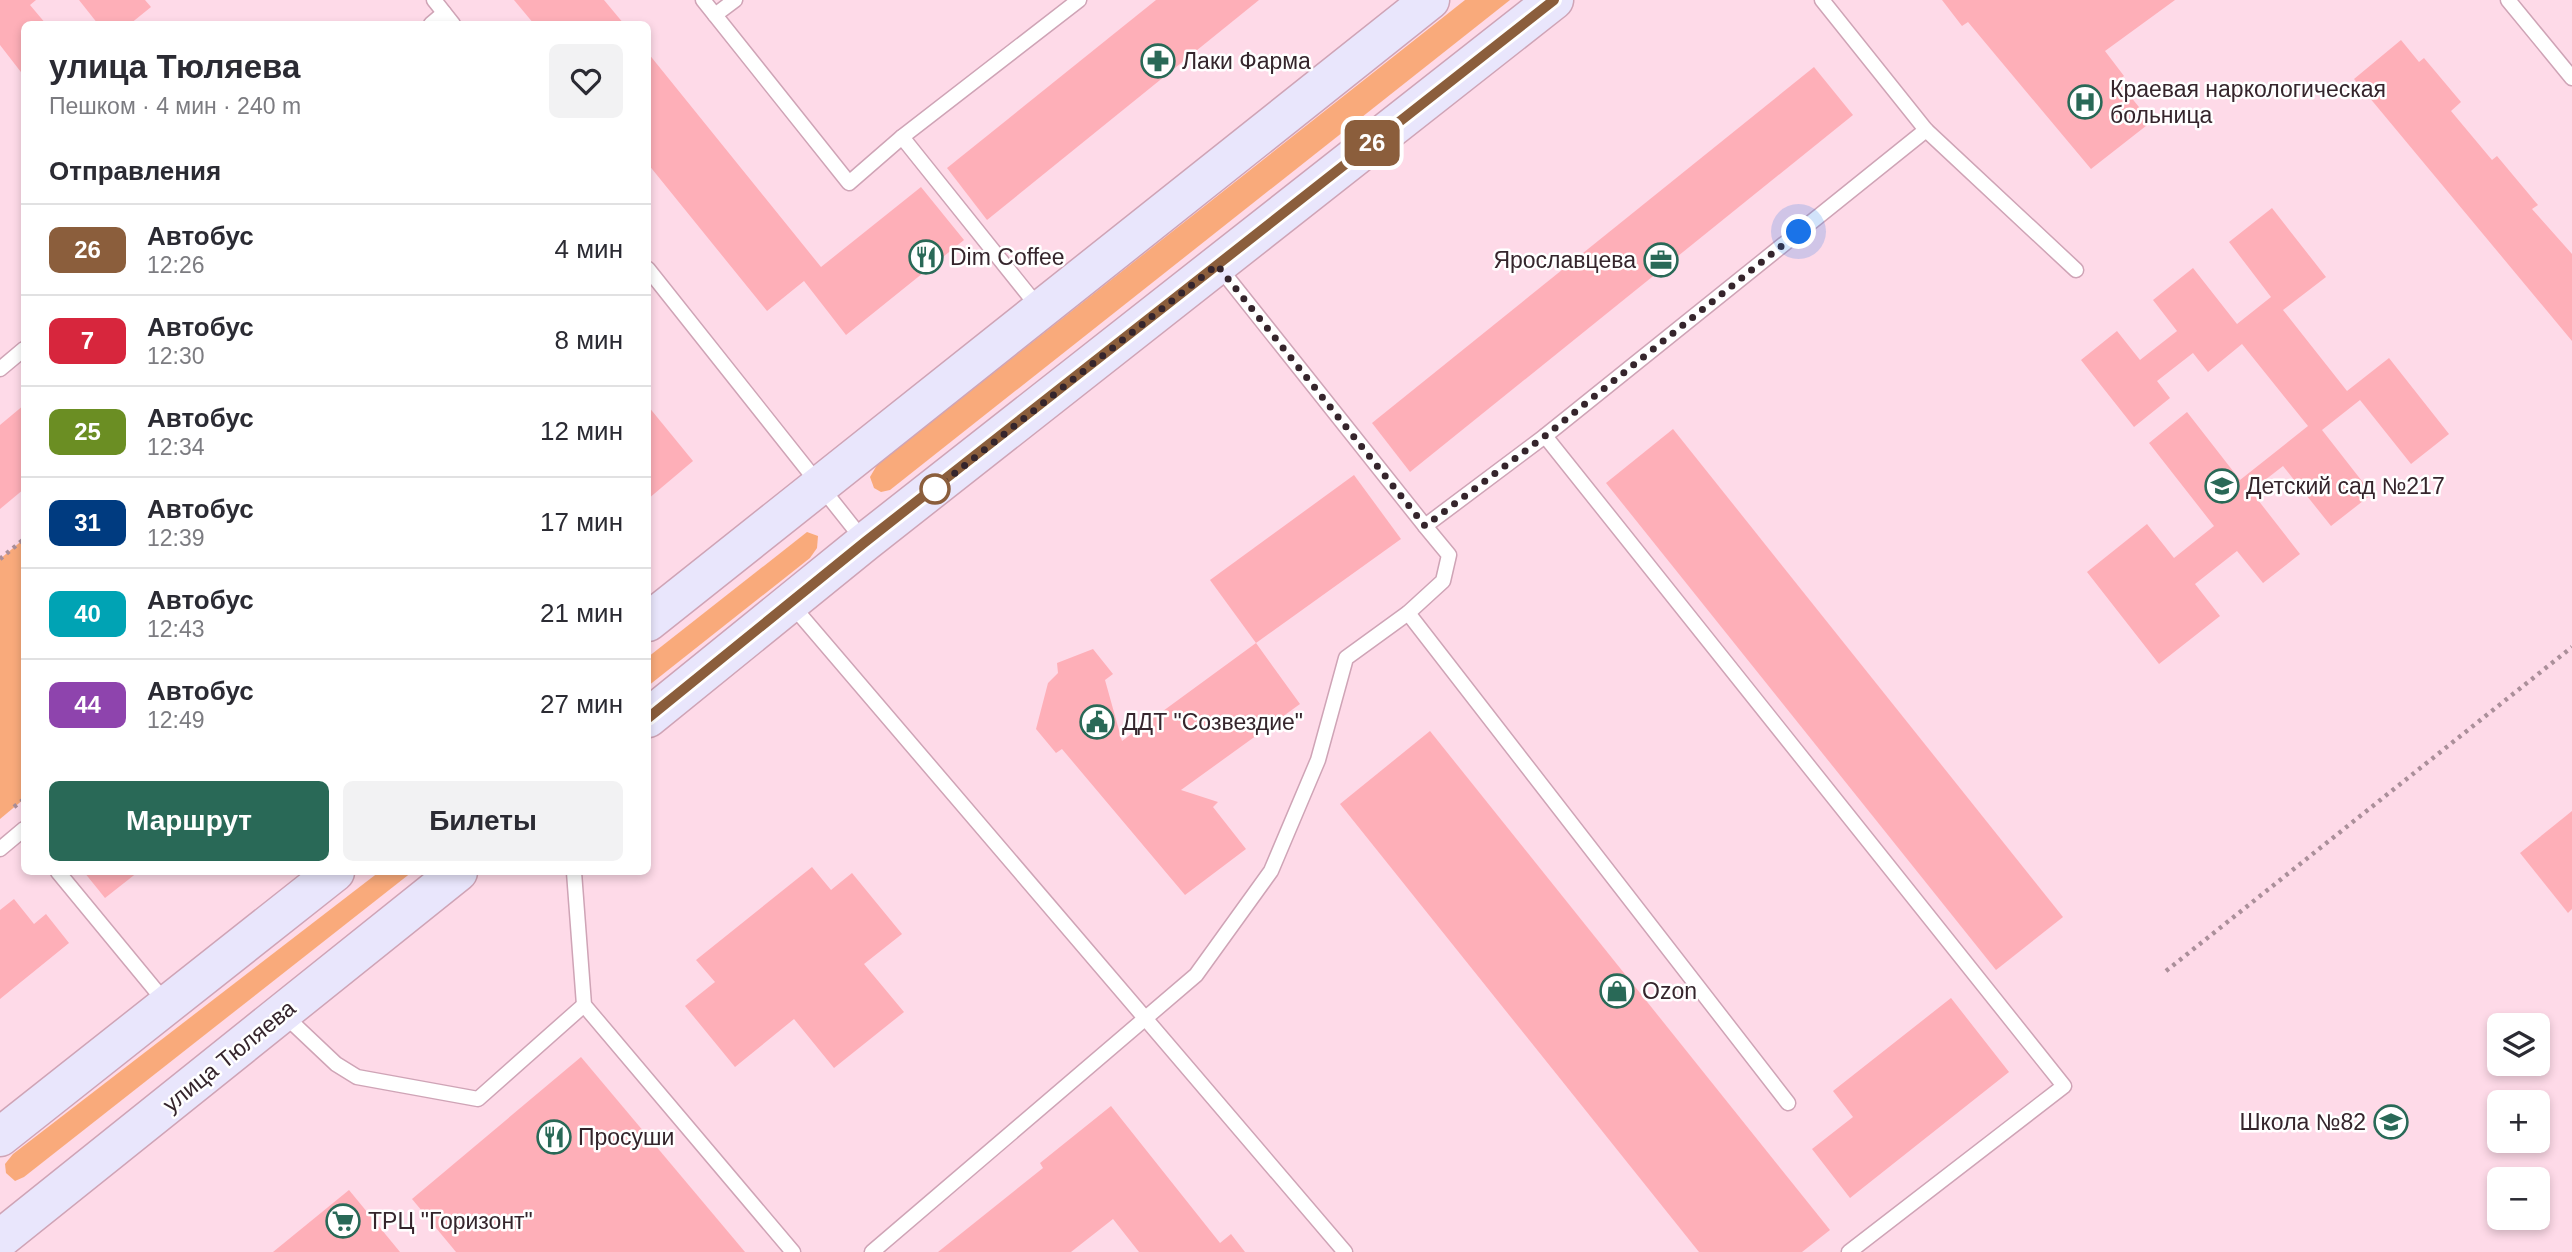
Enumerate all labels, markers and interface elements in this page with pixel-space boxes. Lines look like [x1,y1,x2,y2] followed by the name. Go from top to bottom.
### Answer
[1139,42,1177,80] pharmacy icon: Лаки Фарма
[549,44,623,118] button: heart
[49,48,300,85] text: улица Тюляева
[1182,48,1311,74] place label: Лаки Фарма
[2110,76,2386,128] place label: Краевая наркологическая больница
[2066,83,2104,121] hospital icon: Краевая наркологическая больница
[49,93,301,119] text: Пешком · 4 мин · 240 m
[1340,120,1404,166] line badge: 26
[1359,129,1385,156] text: 26
[49,156,221,186] text: Отправления
[1781,214,1816,249] your location
[147,221,254,251] text: Автобус
[555,234,623,264] text: 4 мин
[74,236,101,263] text: 26
[907,238,945,276] restaurant icon: Dim Coffee
[1642,241,1680,279] office icon: Ярославцева
[950,244,1065,270] place label: Dim Coffee
[1493,247,1636,273] place label: Ярославцева
[147,252,205,278] text: 12:26
[147,312,254,342] text: Автобус
[555,325,623,355] text: 8 мин
[81,327,94,354] text: 7
[147,343,205,369] text: 12:30
[147,403,254,433] text: Автобус
[540,416,623,446] text: 12 мин
[74,418,101,445] text: 25
[147,434,205,460] text: 12:34
[2203,467,2241,505] school or university icon: Детский сад №217
[2246,473,2445,499] place label: Детский сад №217
[920,474,950,504] unlabelled marker
[147,494,254,524] text: Автобус
[540,507,623,537] text: 17 мин
[74,509,101,536] text: 31
[147,525,205,551] text: 12:39
[147,585,254,615] text: Автобус
[540,598,623,628] text: 21 мин
[74,600,101,627] text: 40
[147,616,205,642] text: 12:43
[147,676,254,706] text: Автобус
[540,689,623,719] text: 27 мин
[74,691,101,718] text: 44
[1078,703,1116,741] public building icon: ДДТ "Созвездие"
[147,707,205,733] text: 12:49
[1122,709,1303,735] place label: ДДТ "Созвездие"
[49,781,329,861] button: Маршрут
[343,781,623,861] button: Билеты
[1598,972,1636,1010] shop icon: Ozon
[1642,978,1697,1004] place label: Ozon
[158,995,301,1117] street label: улица Тюляева
[2487,1013,2550,1230] map controls
[2487,1013,2550,1076] button: layers
[2487,1090,2550,1153] button: +
[2372,1103,2410,1141] school or university icon: Школа №82
[2239,1109,2366,1135] place label: Школа №82
[535,1118,573,1156] restaurant icon: Просуши
[578,1124,674,1150] place label: Просуши
[2487,1167,2550,1230] button: −
[324,1202,362,1240] supermarket icon: ТРЦ "Горизонт"
[368,1208,533,1234] place label: ТРЦ "Горизонт"

